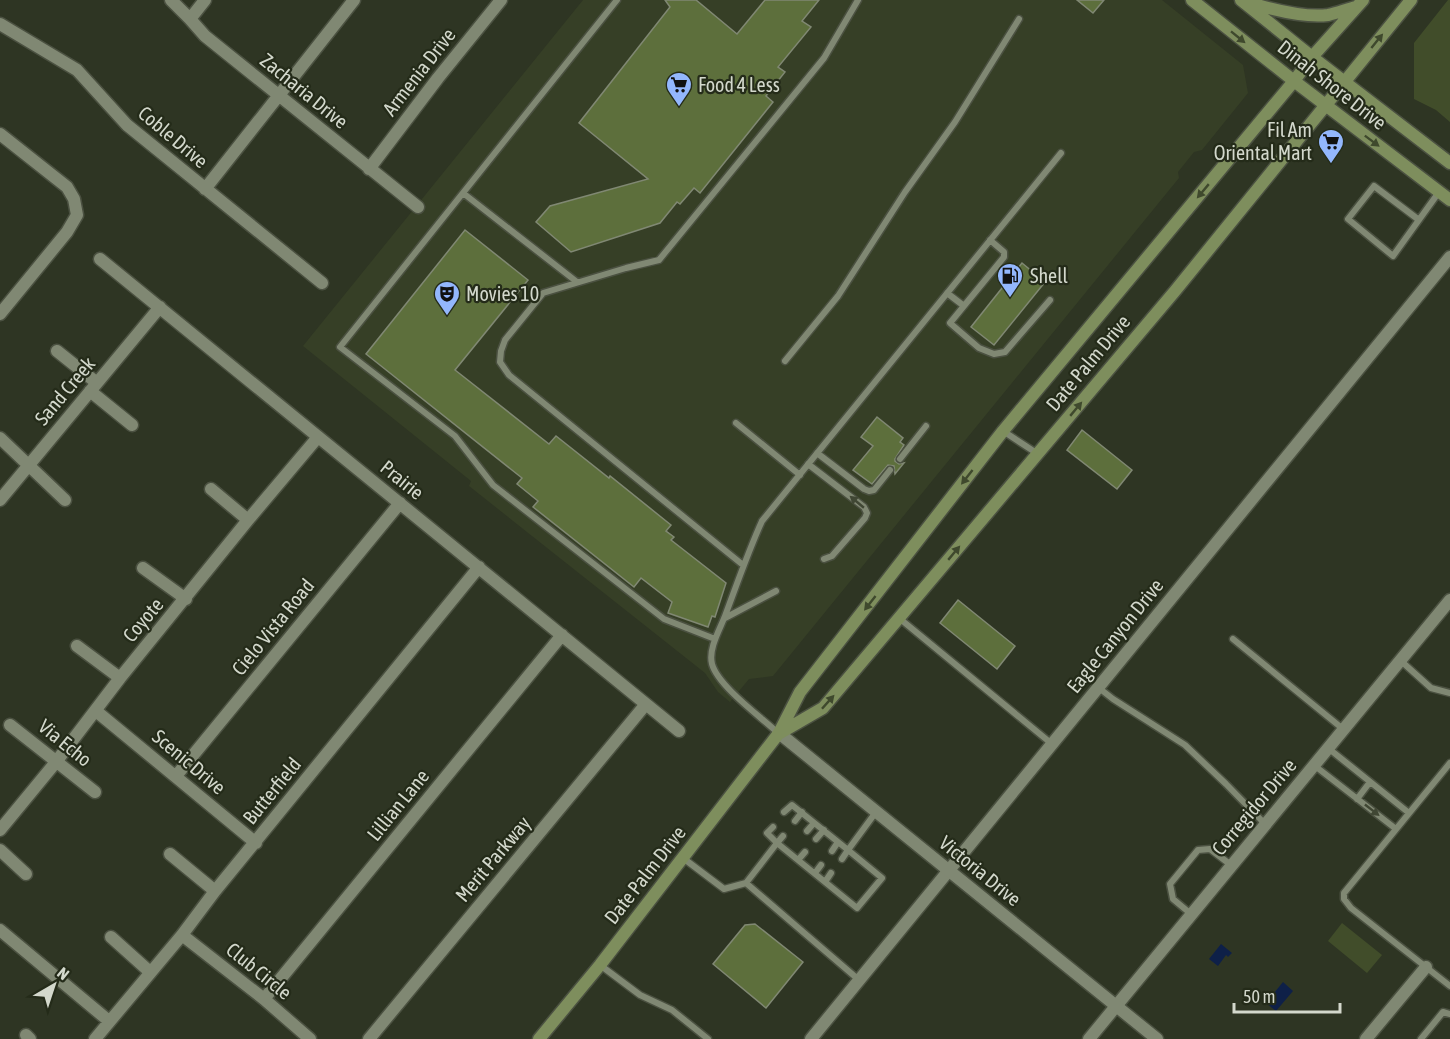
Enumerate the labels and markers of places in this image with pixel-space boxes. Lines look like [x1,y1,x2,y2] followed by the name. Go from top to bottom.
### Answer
[664,70,694,108] supermarket icon: Food 4 Less
[698,73,780,96] place label: Food 4 Less
[1214,118,1312,164] place label: Fil Am Oriental Mart
[1316,127,1346,165] supermarket icon: Fil Am Oriental Mart
[995,261,1025,299] fuel station icon: Shell
[1030,264,1068,287] place label: Shell
[432,279,462,317] theatre icon: Movies 10
[466,282,539,305] place label: Movies 10

